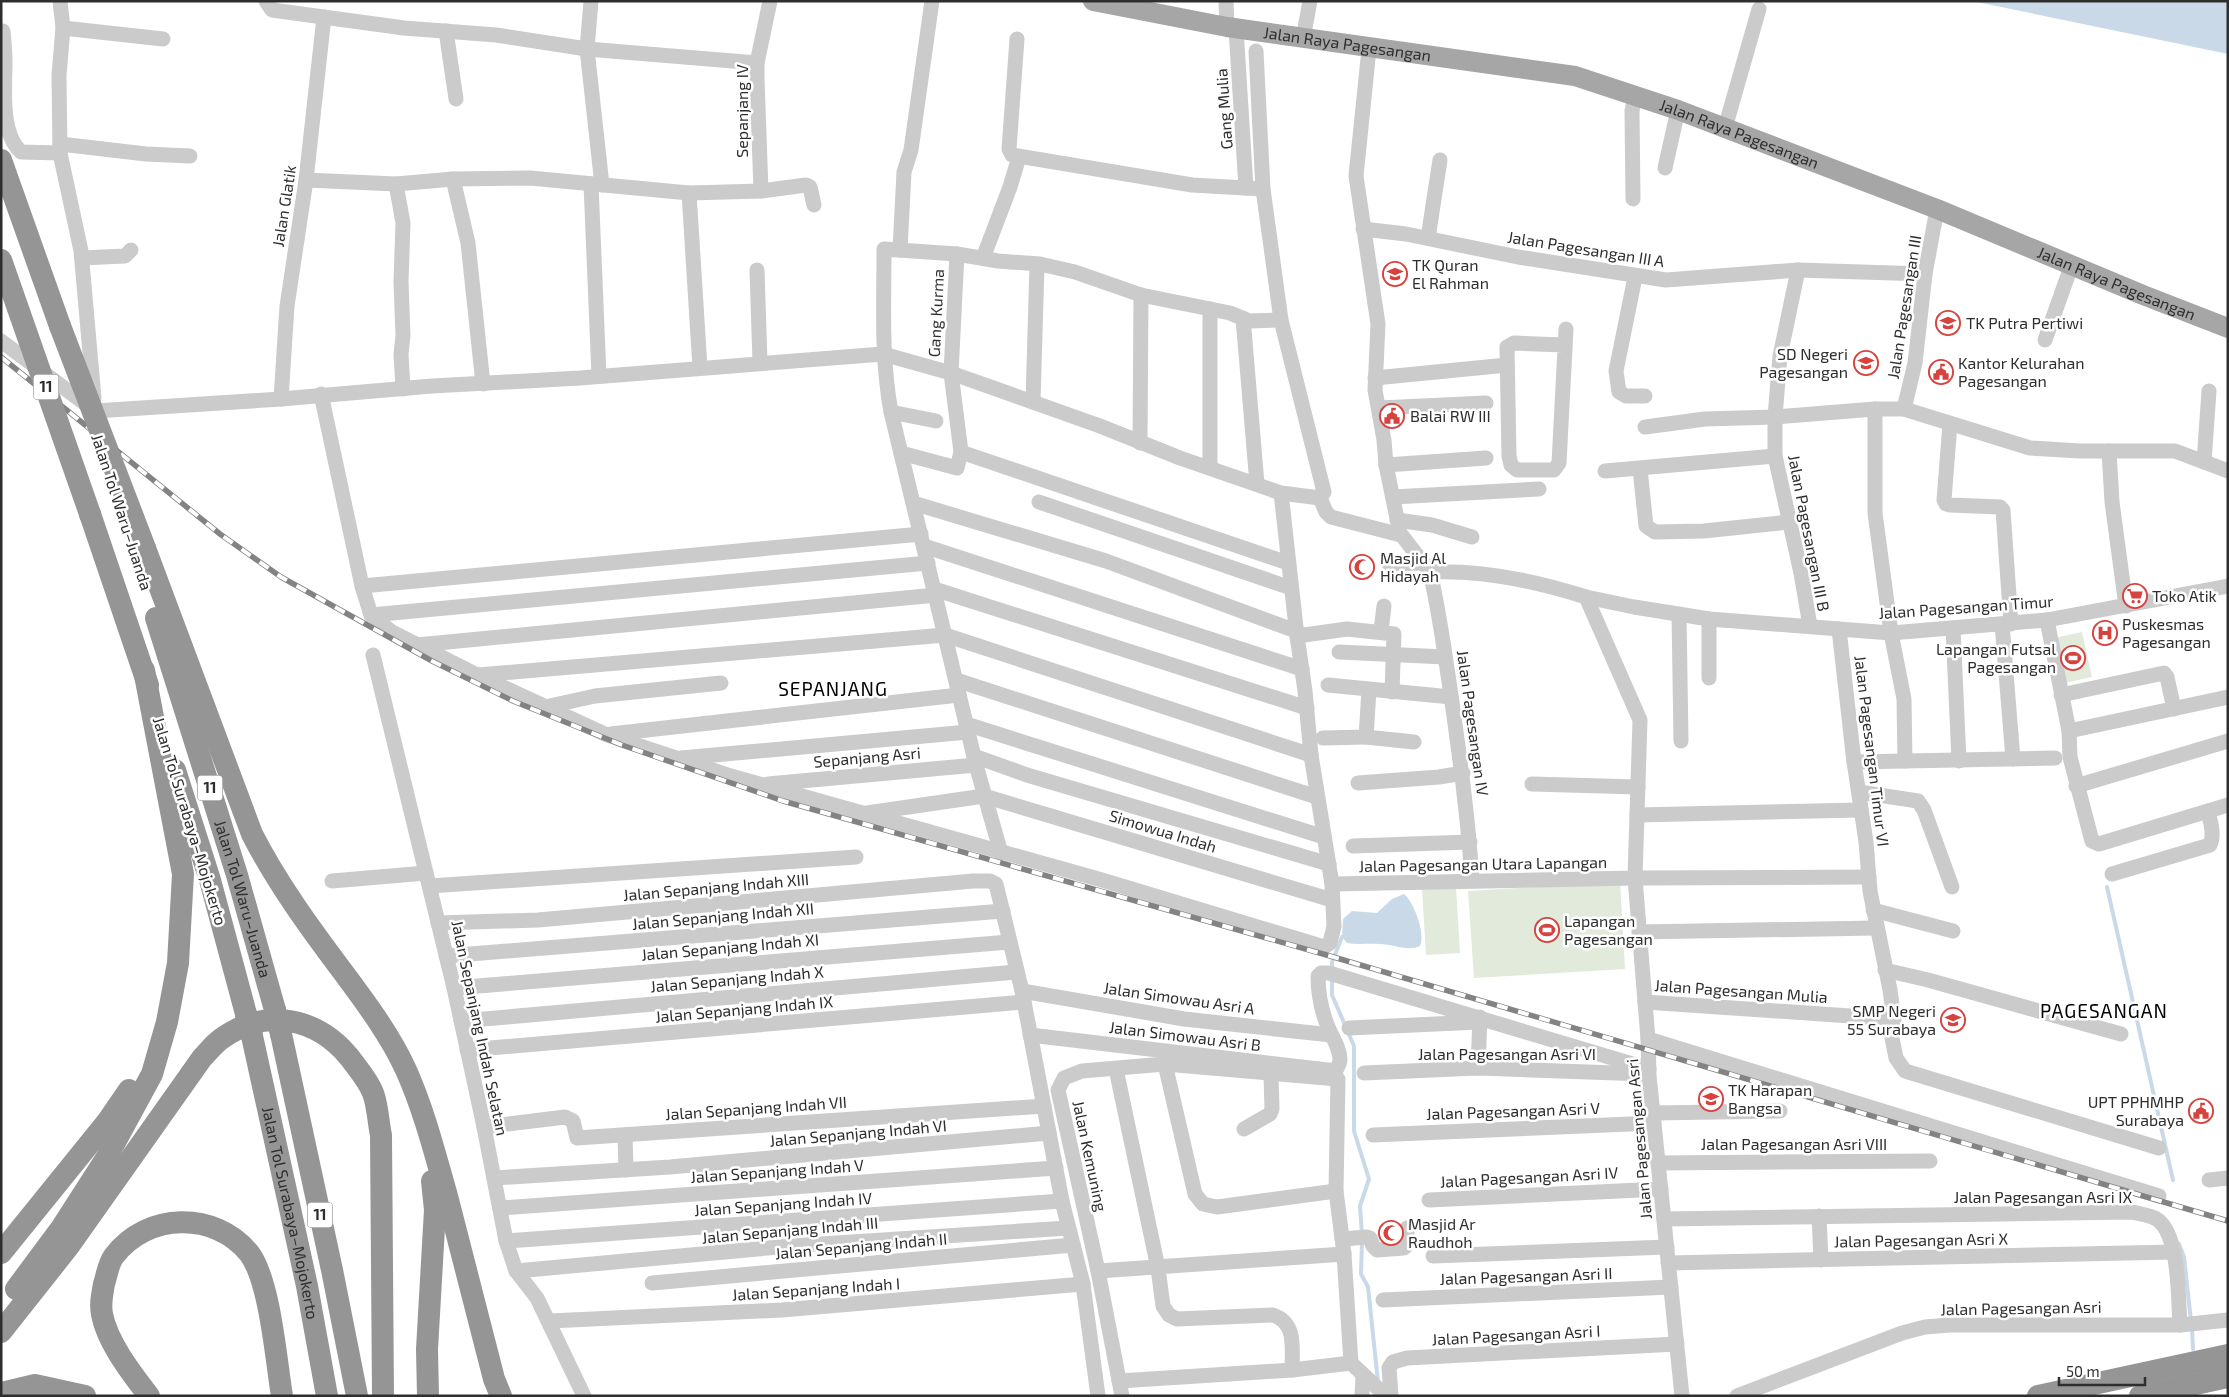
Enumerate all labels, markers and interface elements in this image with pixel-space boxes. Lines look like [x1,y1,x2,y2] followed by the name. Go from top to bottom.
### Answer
[1262,22,1432,65] street label: Jalan Raya Pagesangan
[732,64,752,158] street label: Sepanjang IV
[1211,68,1236,150] street label: Gang Mulia
[1657,95,1822,172] street label: Jalan Raya Pagesangan
[268,164,299,248] street label: Jalan Glatik
[1506,227,1666,270] street label: Jalan Pagesangan III A
[1883,234,1924,380] street label: Jalan Pagesangan III
[2035,242,2198,324] street label: Jalan Raya Pagesangan
[1412,255,1489,292] place label: TK Quran El Rahman
[1382,261,1408,287] school or university icon: TK Quran El Rahman
[924,268,947,358] street label: Gang Kurma
[1935,310,1961,336] school or university icon: TK Putra Pertiwi
[1966,313,2083,332] place label: TK Putra Pertiwi
[1759,344,1848,381] place label: SD Negeri Pagesangan
[1853,350,1879,376] school or university icon: SD Negeri Pagesangan
[1958,353,2085,390] place label: Kantor Kelurahan Pagesangan
[1928,359,1954,385] public building icon: Kantor Kelurahan Pagesangan
[34,374,58,400] road number: 11
[1379,403,1405,429] public building icon: Balai RW III
[1410,406,1491,425] place label: Balai RW III
[88,431,157,592] street label: Jalan Tol Waru–Juanda
[1785,453,1834,613] street label: Jalan Pagesangan III B
[1380,548,1446,585] place label: Masjid Al Hidayah
[1349,554,1375,580] mosque icon: Masjid Al Hidayah
[2122,583,2148,609] supermarket icon: Toko Atik
[2152,586,2217,605] place label: Toko Atik
[1878,591,2055,622] street label: Jalan Pagesangan Timur
[2122,614,2211,651] place label: Puskesmas Pagesangan
[2092,620,2118,646] hospital icon: Puskesmas Pagesangan
[1936,639,2056,676] place label: Lapangan Futsal Pagesangan
[2060,645,2086,671] sports icon: Lapangan Futsal Pagesangan
[1454,649,1493,797] street label: Jalan Pagesangan IV
[1851,654,1894,847] street label: Jalan Pagesangan Timur VI
[778,677,888,700] district label: SEPANJANG
[149,714,231,928] street label: Jalan Tol Surabaya–Mojokerto
[813,742,921,772] street label: Sepanjang Asri
[198,776,222,800] road number: 11
[1107,805,1219,856] street label: Simowua Indah
[211,817,275,980] street label: Jalan Tol Waru–Juanda
[1359,852,1607,875] street label: Jalan Pagesangan Utara Lapangan
[622,869,810,905] street label: Jalan Sepanjang Indah XIII
[631,898,815,934] street label: Jalan Sepanjang Indah XII
[1564,911,1653,948] place label: Lapangan Pagesangan
[1534,917,1560,943] sports icon: Lapangan Pagesangan
[447,918,513,1138] street label: Jalan Sepanjang Indah Selatan
[640,929,820,965] street label: Jalan Sepanjang Indah XI
[649,961,825,997] street label: Jalan Sepanjang Indah X
[1654,975,1828,1006] street label: Jalan Pagesangan Mulia
[1102,977,1256,1018] street label: Jalan Simowau Asri A
[654,991,834,1027] street label: Jalan Sepanjang Indah IX
[2040,999,2168,1022] district label: PAGESANGAN
[1847,1001,1936,1038] place label: SMP Negeri 55 Surabaya
[1940,1007,1966,1033] school or university icon: SMP Negeri 55 Surabaya
[1108,1017,1262,1054] street label: Jalan Simowau Asri B
[1418,1044,1596,1063] street label: Jalan Pagesangan Asri VI
[1622,1058,1655,1220] street label: Jalan Pagesangan Asri
[1728,1080,1812,1117] place label: TK Harapan Bangsa
[1698,1086,1724,1112] school or university icon: TK Harapan Bangsa
[664,1092,848,1124] street label: Jalan Sepanjang Indah VII
[2088,1092,2184,1129] place label: UPT PPHMHP Surabaya
[1426,1098,1600,1123] street label: Jalan Pagesangan Asri V
[2188,1098,2214,1124] public building icon: UPT PPHMHP Surabaya
[1069,1099,1112,1213] street label: Jalan Kemuning
[259,1105,323,1321] street label: Jalan Tol Surabaya–Mojokerto
[768,1115,948,1151] street label: Jalan Sepanjang Indah VI
[1701,1134,1887,1153] street label: Jalan Pagesangan Asri VIII
[690,1155,865,1187] street label: Jalan Sepanjang Indah V
[1439,1162,1619,1191] street label: Jalan Pagesangan Asri IV
[1954,1187,2133,1206] street label: Jalan Pagesangan Asri IX
[693,1188,873,1220] street label: Jalan Sepanjang Indah IV
[308,1202,332,1228] road number: 11
[701,1213,879,1247] street label: Jalan Sepanjang Indah III
[1408,1214,1476,1251] place label: Masjid Ar Raudhoh
[1378,1220,1404,1246] mosque icon: Masjid Ar Raudhoh
[1834,1228,2009,1251] street label: Jalan Pagesangan Asri X
[774,1229,948,1263] street label: Jalan Sepanjang Indah II
[1439,1263,1613,1288] street label: Jalan Pagesangan Asri II
[731,1273,901,1305] street label: Jalan Sepanjang Indah I
[1940,1297,2102,1318] street label: Jalan Pagesangan Asri
[1431,1321,1601,1348] street label: Jalan Pagesangan Asri I
[2059,1354,2145,1386] scale bar
[2066,1362,2100,1380] text: 50 m

